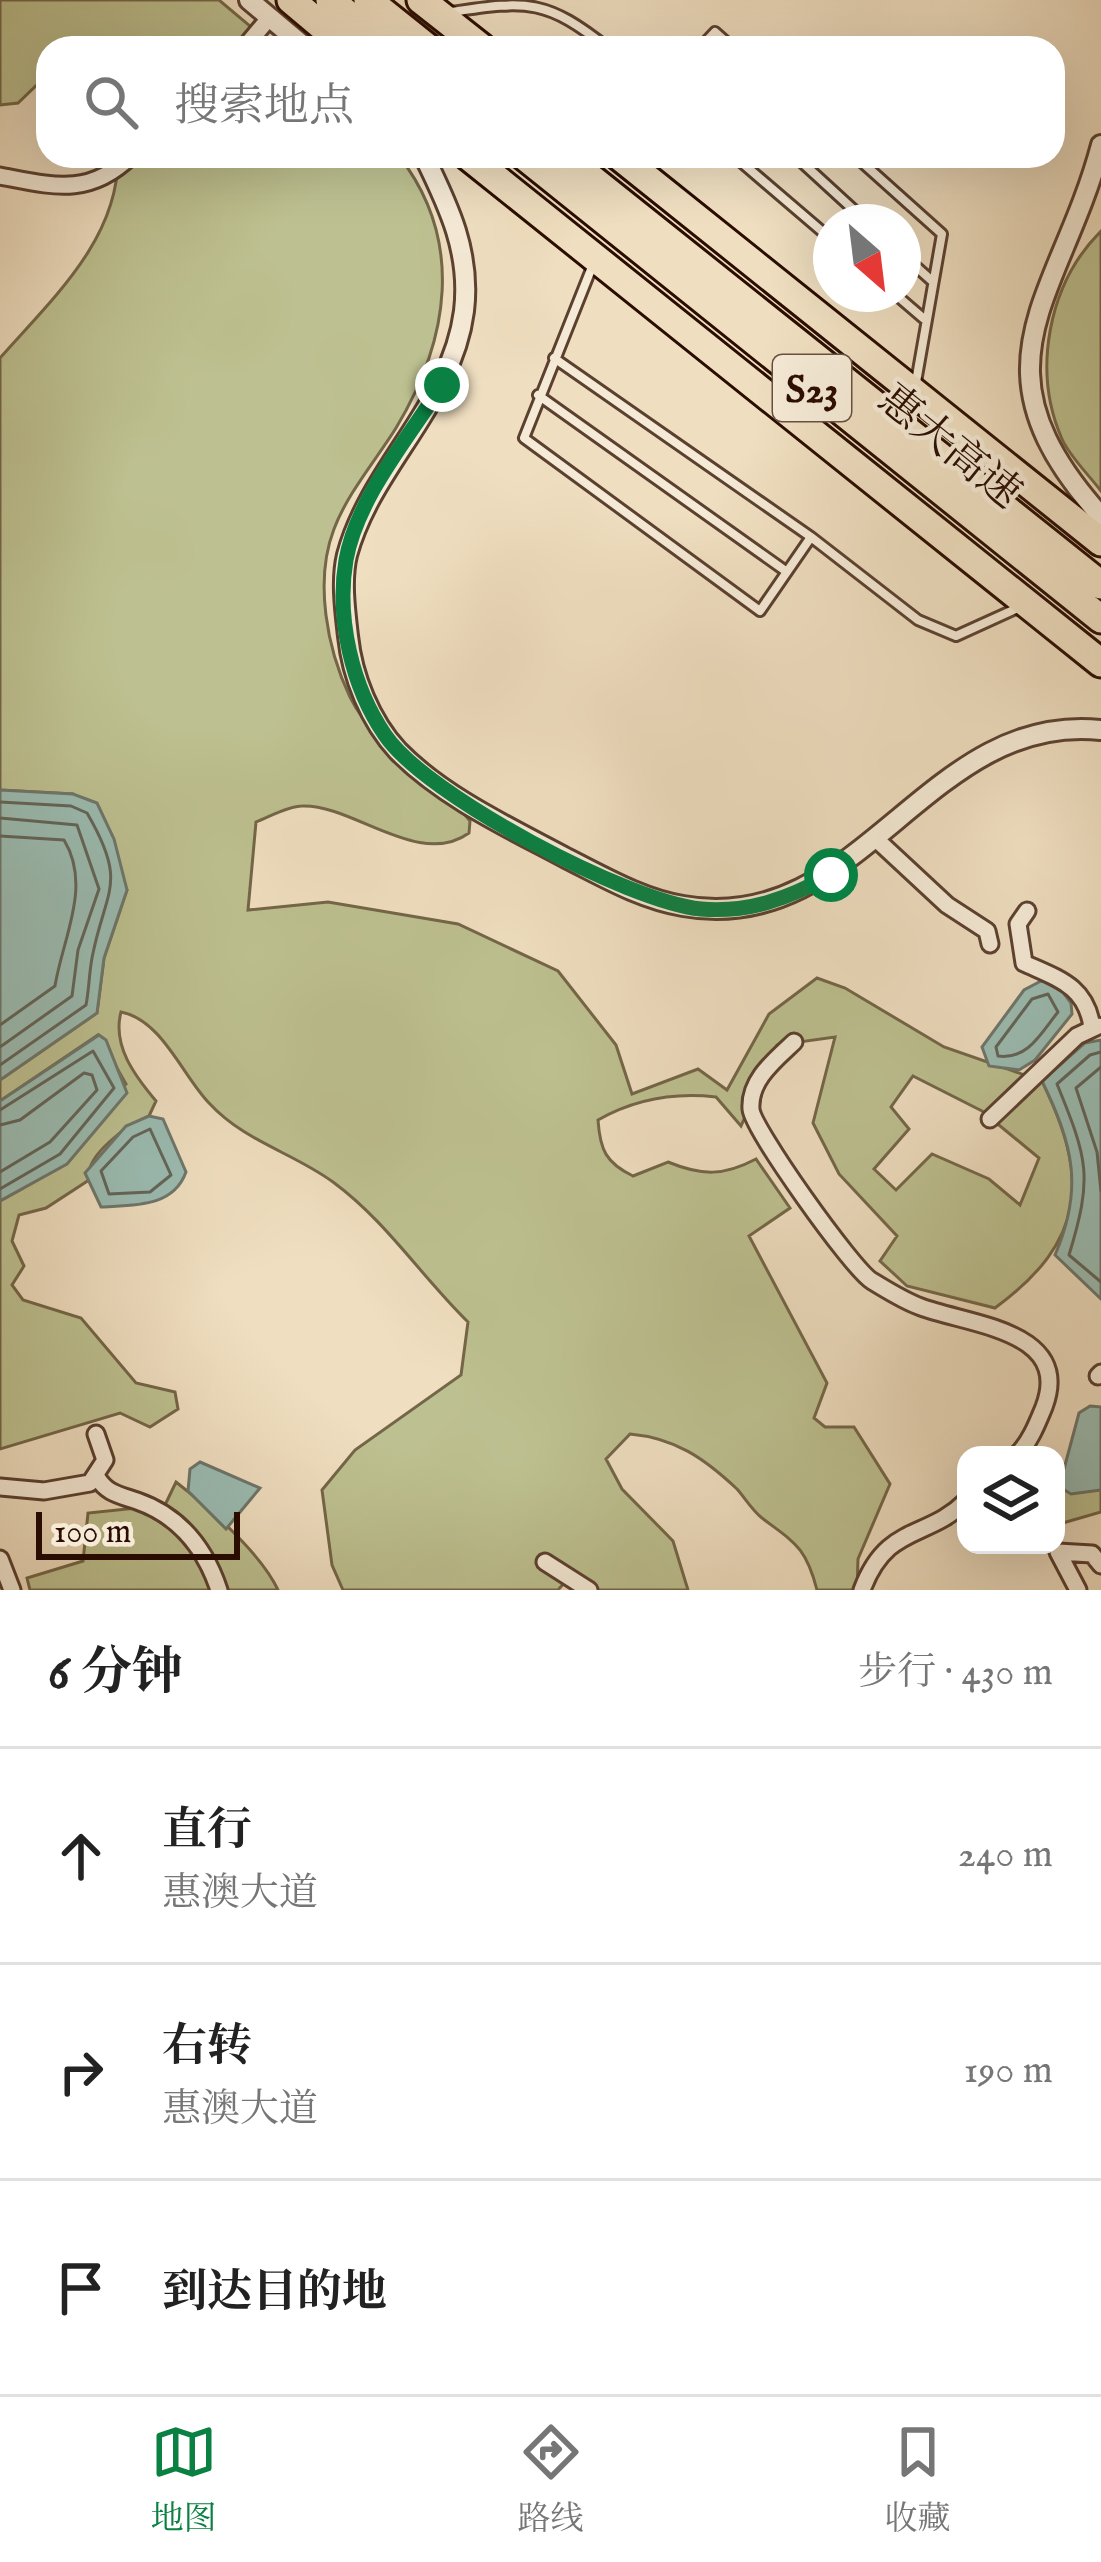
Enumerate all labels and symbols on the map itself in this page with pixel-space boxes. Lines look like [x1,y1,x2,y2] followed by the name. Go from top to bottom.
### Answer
[813,204,921,312] north arrow
[773,355,851,421] road number: S23
[415,358,469,412] route end
[867,374,1031,521] street label: 惠大高速
[804,848,858,902] route start
[36,1506,240,1559] scale bar

